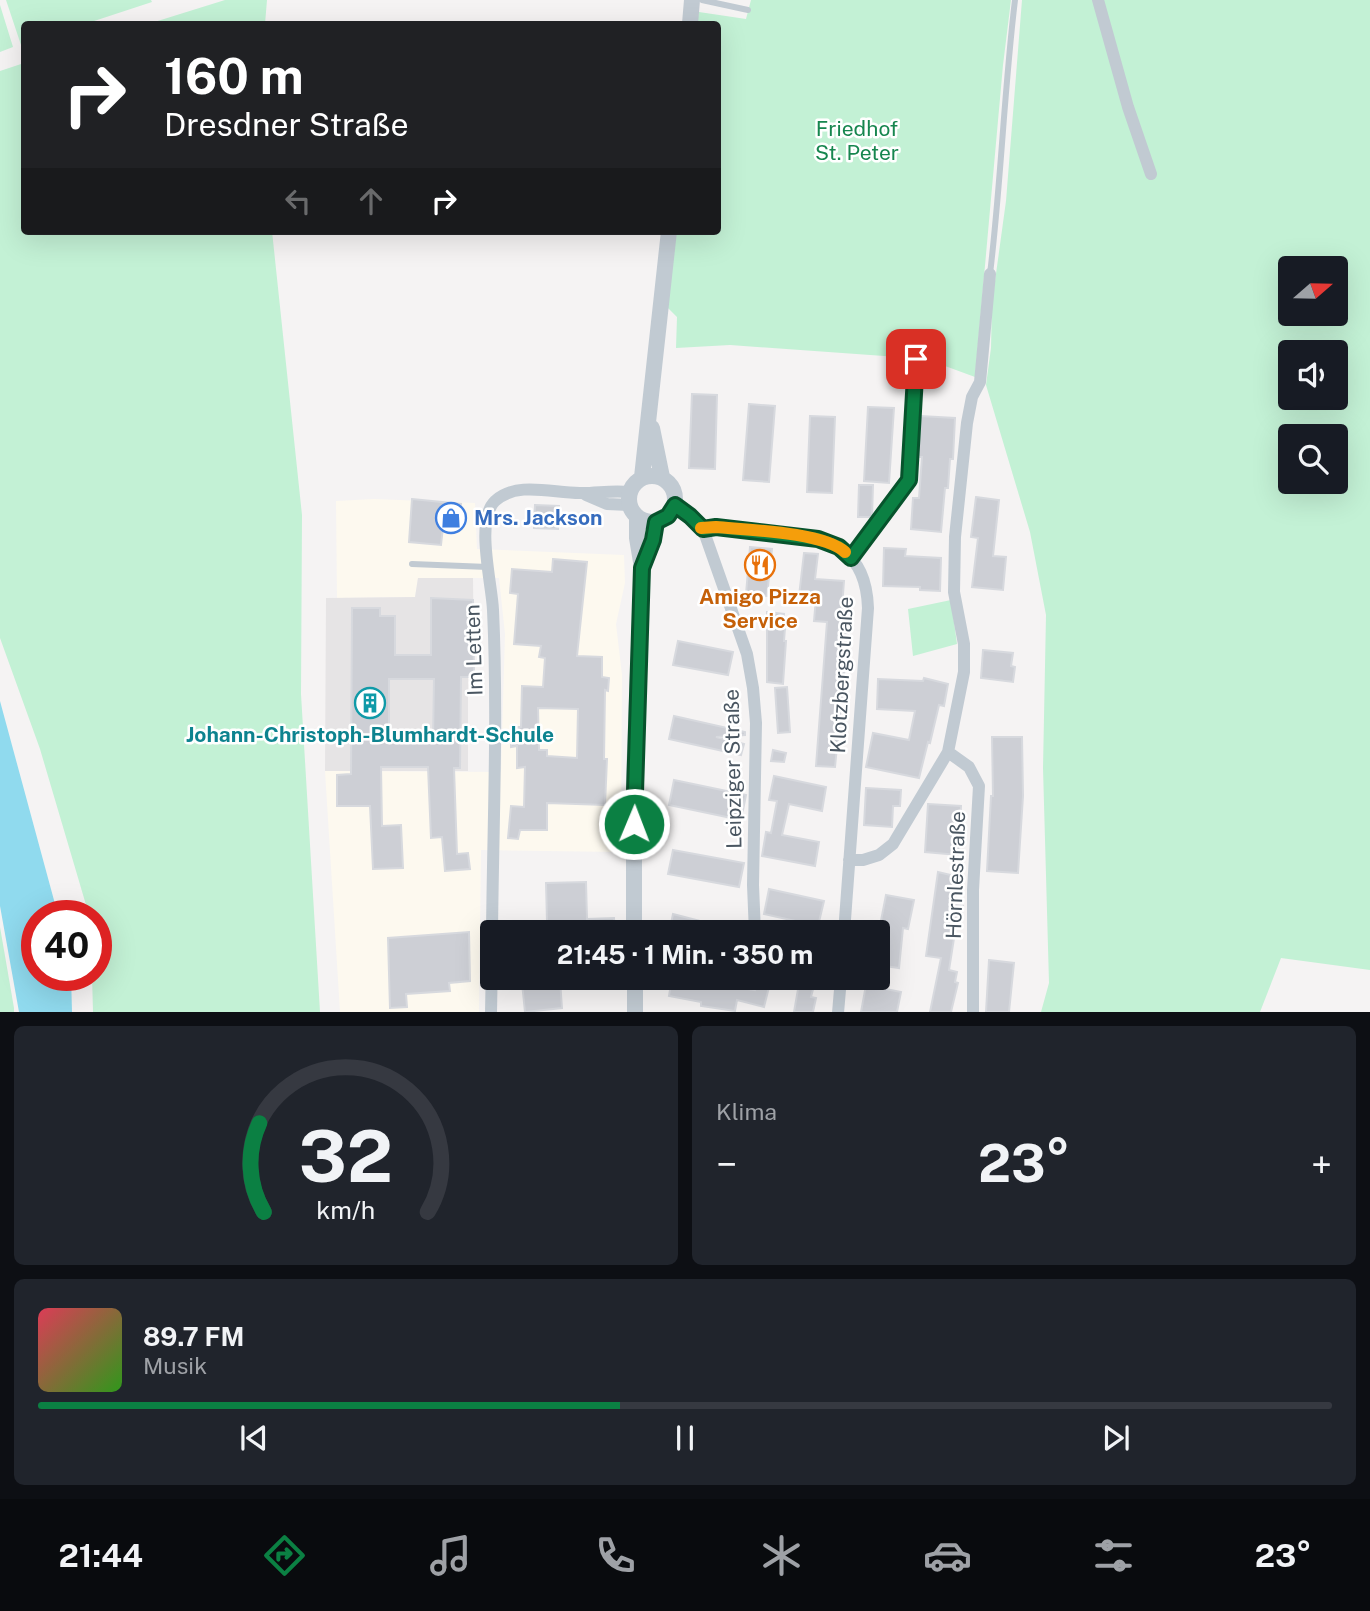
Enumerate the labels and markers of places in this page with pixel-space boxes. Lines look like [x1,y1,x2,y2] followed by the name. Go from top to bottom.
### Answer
[886,329,946,389] pin
[434,501,468,535] shop icon: Mrs. Jackson
[474,505,602,530] place label: Mrs. Jackson
[743,548,777,582] restaurant icon: Amigo Pizza Service
[699,584,821,633] place label: Amigo Pizza Service
[353,686,387,720] building icon: Johann-Christoph-Blumhardt-Schule
[186,722,554,747] place label: Johann-Christoph-Blumhardt-Schule

